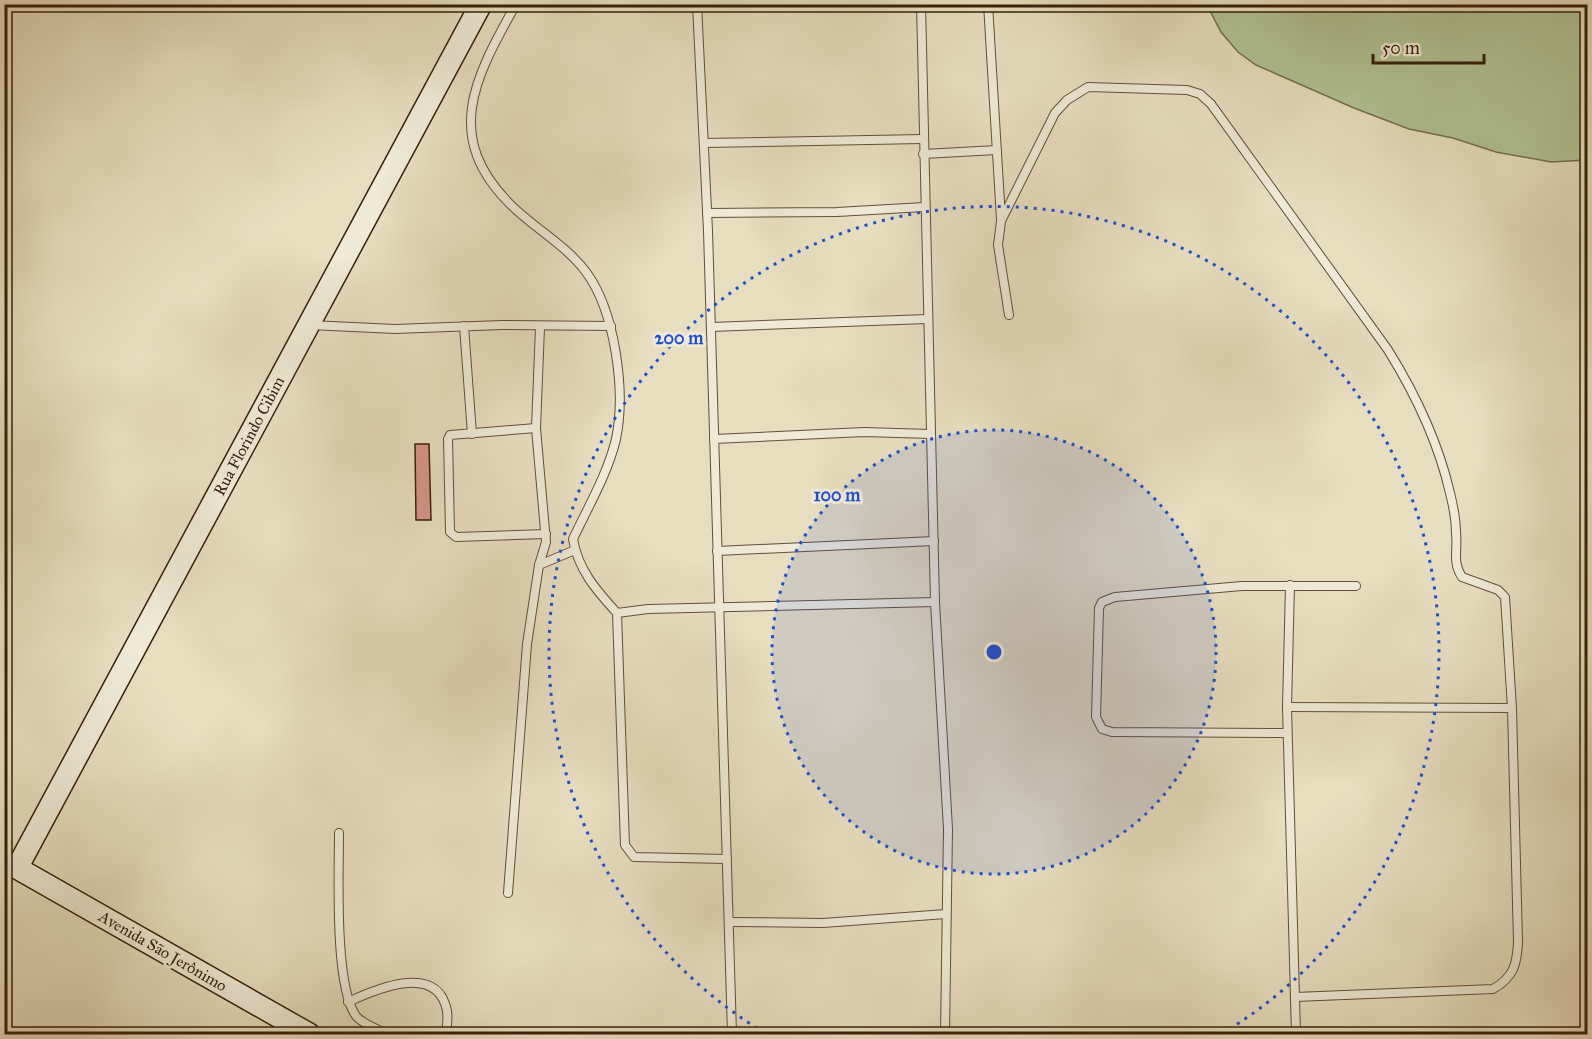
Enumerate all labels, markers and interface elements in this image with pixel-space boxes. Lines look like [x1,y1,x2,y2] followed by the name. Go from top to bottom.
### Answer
[1373,27,1484,65] scale bar
[1382,37,1420,59] text: 50 m
[655,327,704,349] text: 200 m
[210,373,289,499] street label: Rua Florindo Cibim
[814,484,861,506] text: 100 m
[984,642,1004,662] centre of rings
[94,906,230,996] street label: Avenida São Jerônimo

